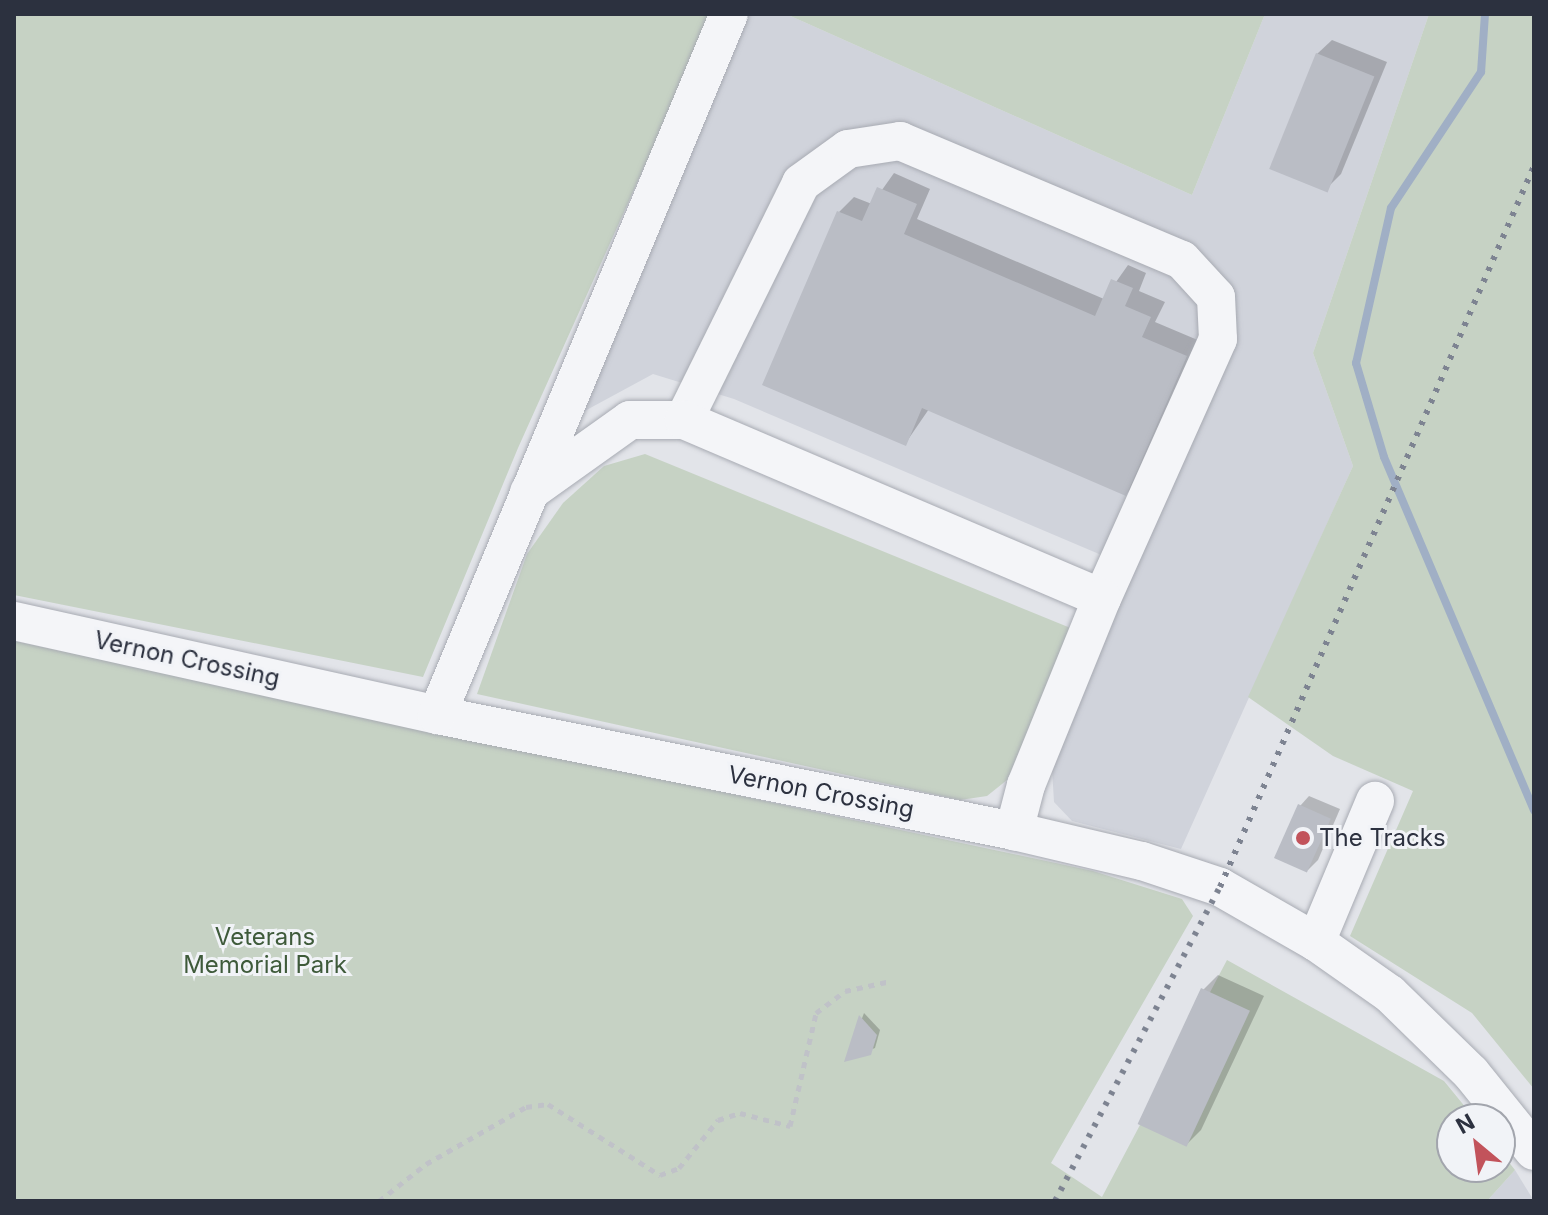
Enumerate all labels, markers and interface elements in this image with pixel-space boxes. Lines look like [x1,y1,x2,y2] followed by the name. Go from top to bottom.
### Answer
[92,625,282,693] street label: Vernon Crossing
[726,760,916,824] street label: Vernon Crossing
[1319,824,1446,852] place label: The Tracks
[1294,829,1312,847] marker: The Tracks
[183,923,347,979] park label: Veterans Memorial Park
[1436,1103,1516,1183] north arrow
[1452,1108,1479,1139] text: N

